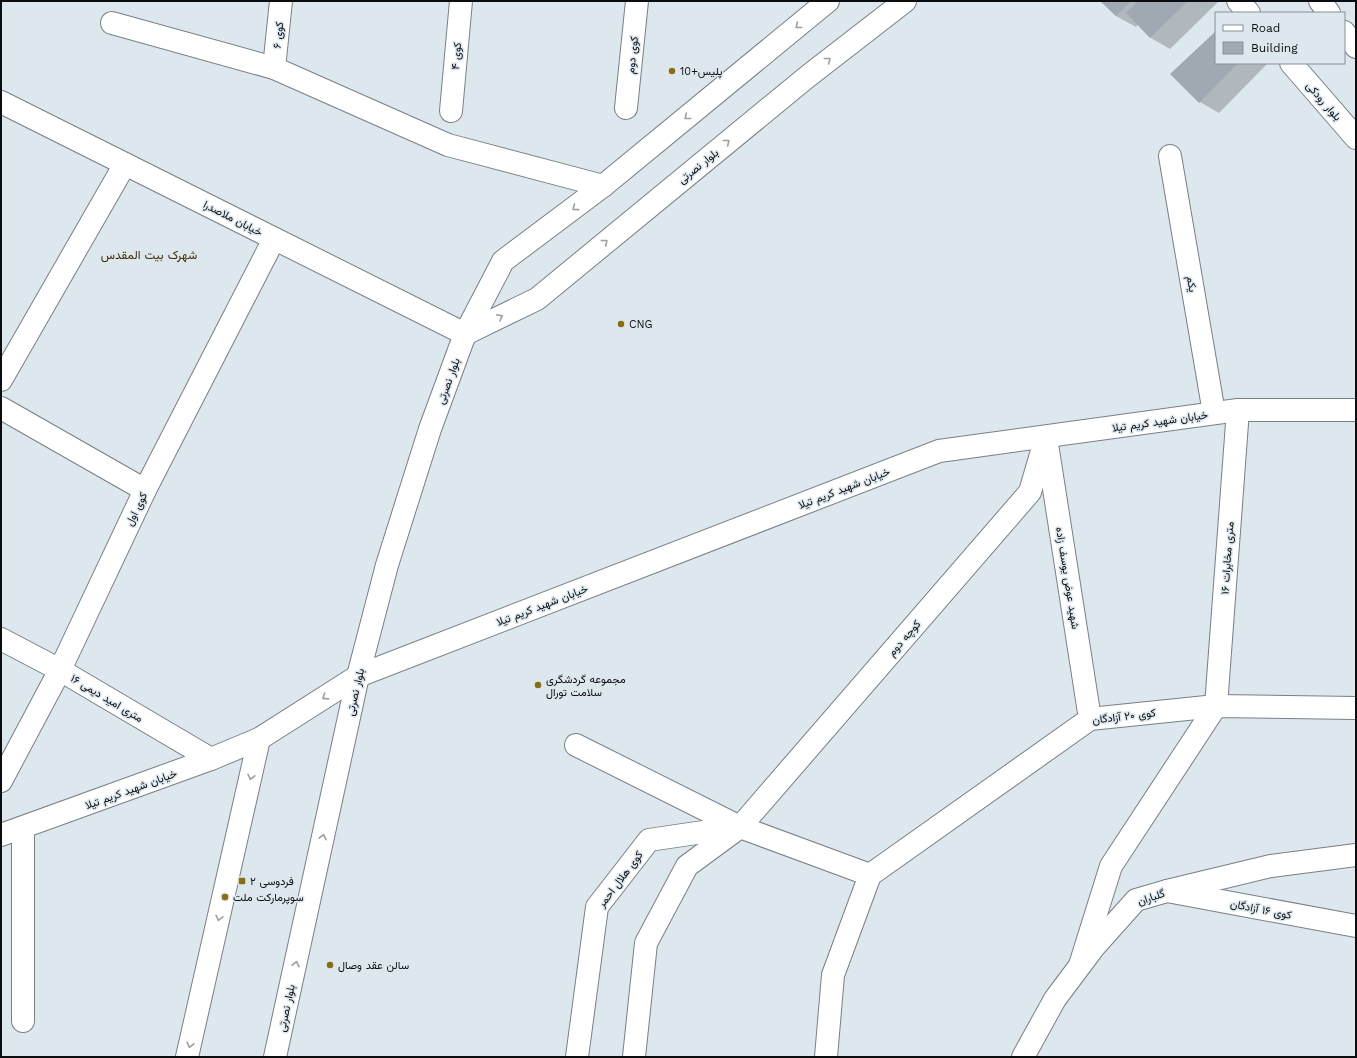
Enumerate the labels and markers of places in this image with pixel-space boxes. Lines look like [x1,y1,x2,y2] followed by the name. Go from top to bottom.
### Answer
[680,65,722,79] place label: پلیس+10
[667,66,677,76] marker: پلیس+10
[629,318,653,331] place label: CNG
[616,319,626,329] marker: CNG
[546,673,626,699] place label: مجموعه گردشگری سلامت تورال
[533,680,543,690] marker: مجموعه گردشگری سلامت تورال
[250,875,294,888] place label: فردوسی ۲
[237,876,247,886] marker: فردوسی ۲
[233,891,304,905] place label: سوپرمارکت ملت
[220,892,230,902] marker: سوپرمارکت ملت
[338,959,410,972] place label: سالن عقد وصال
[325,960,335,970] marker: سالن عقد وصال

